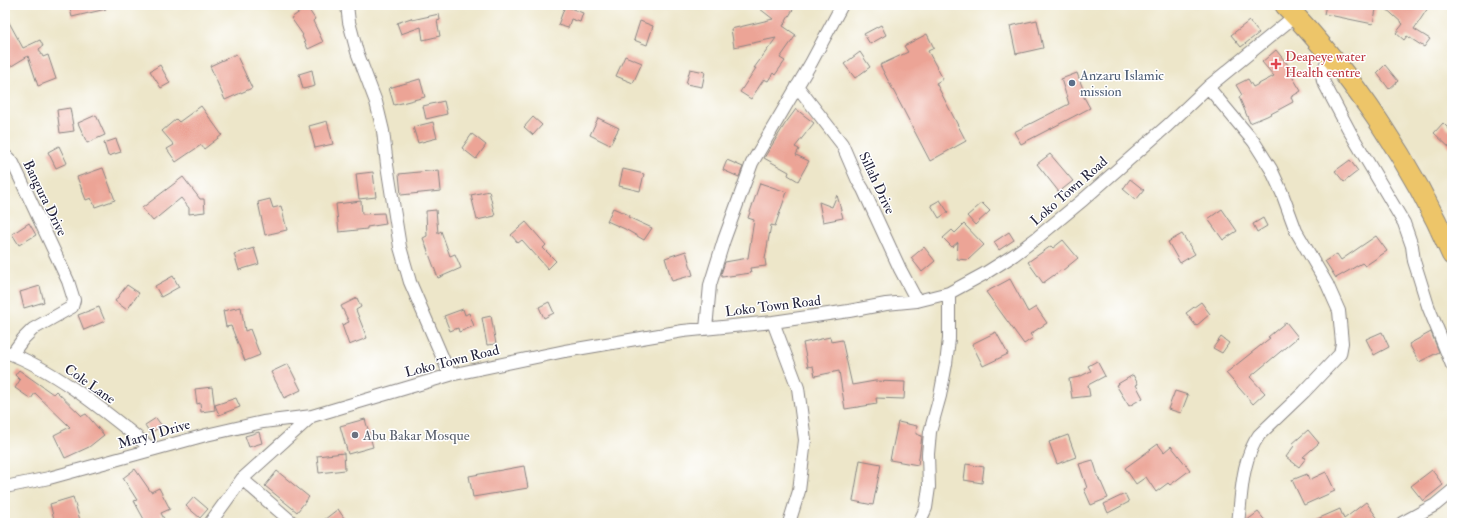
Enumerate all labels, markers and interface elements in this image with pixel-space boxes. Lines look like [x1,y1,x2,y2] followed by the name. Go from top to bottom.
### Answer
[1285,48,1367,81] place label: Deapeye water Health centre
[1270,58,1282,70] marker: Deapeye water Health centre
[1079,67,1164,100] place label: Anzaru Islamic mission
[1067,78,1077,88] marker: Anzaru Islamic mission
[855,149,899,217] street label: Sillah Drive
[1027,153,1111,229] street label: Loko Town Road
[19,157,71,239] street label: Bangura Drive
[724,292,822,320] street label: Loko Town Road
[403,341,501,381] street label: Loko Town Road
[61,360,119,408] street label: Cole Lane
[116,416,192,453] street label: Mary J Drive
[362,427,470,444] place label: Abu Bakar Mosque
[350,430,360,440] marker: Abu Bakar Mosque

